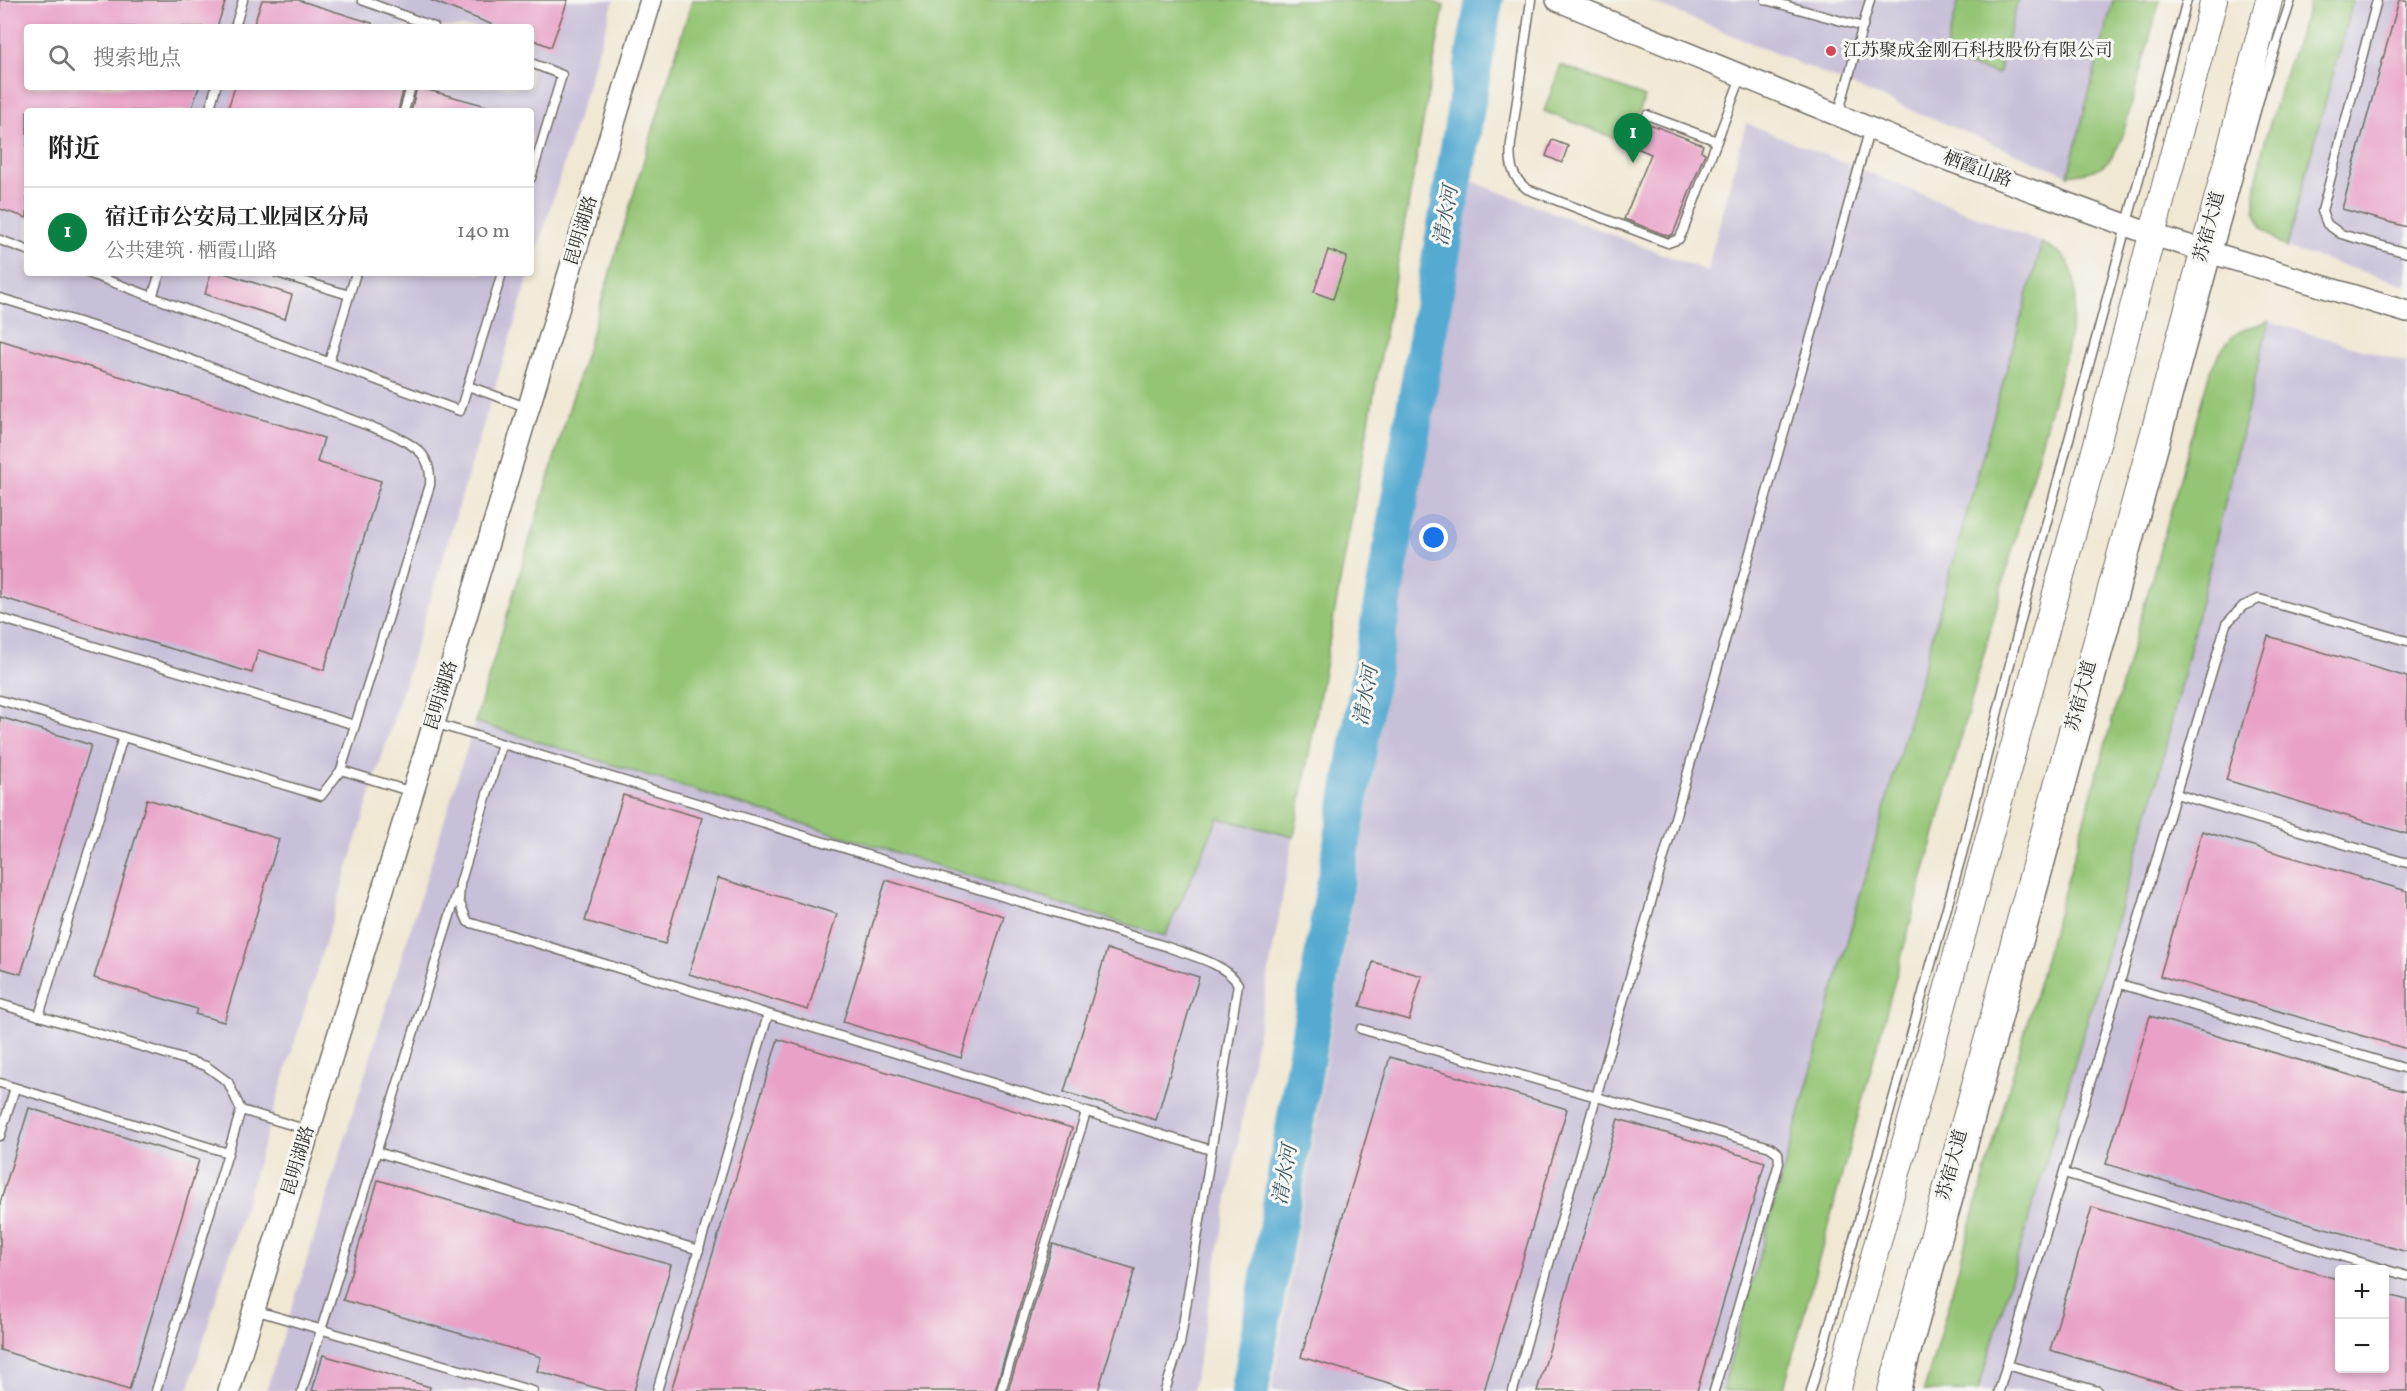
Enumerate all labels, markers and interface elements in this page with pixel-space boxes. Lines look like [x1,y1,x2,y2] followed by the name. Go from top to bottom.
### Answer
[24,24,534,90] search box
[1843,39,2113,64] place label: 江苏聚成金刚石科技股份有限公司
[45,41,78,74] icon: search
[93,44,181,75] text: 搜索地点
[1824,44,1838,58] marker: 江苏聚成金刚石科技股份有限公司
[1614,114,1652,163] pin: 1
[48,132,100,168] text: 附近
[1939,146,2015,194] street label: 栖霞山路
[1428,181,1467,248] water label: 清水河
[2189,189,2231,265] street label: 苏宿大道
[560,193,604,269] street label: 昆明湖路
[105,203,369,234] text: 宿迁市公安局工业园区分局
[63,218,72,246] text: 1
[457,218,510,246] text: 140 m
[105,238,277,266] text: 公共建筑 · 栖霞山路
[1419,523,1448,552] your location
[420,658,464,734] street label: 昆明湖路
[2061,658,2103,734] street label: 苏宿大道
[1348,661,1387,728] water label: 清水河
[277,1123,321,1199] street label: 昆明湖路
[1932,1127,1974,1203] street label: 苏宿大道
[1267,1140,1306,1207] water label: 清水河
[2335,1265,2389,1373] map controls
[2335,1265,2389,1319] button: +
[2335,1319,2389,1373] button: −

